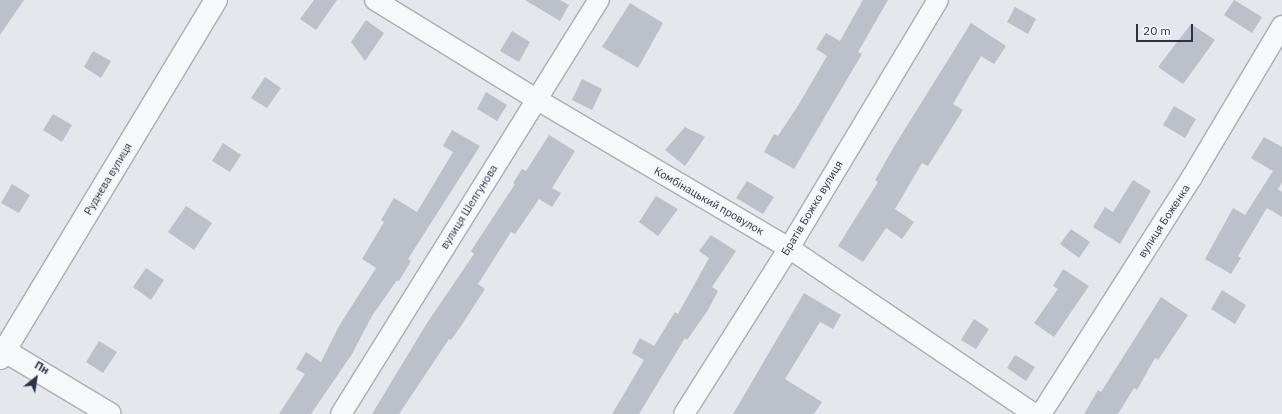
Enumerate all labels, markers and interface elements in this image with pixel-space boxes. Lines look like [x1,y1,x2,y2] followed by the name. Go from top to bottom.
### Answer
[1138,16,1195,42] scale bar
[1143,23,1171,38] text: 20 m
[81,141,135,217] street label: Руднєва вулиця
[778,158,846,258] street label: Братів Божко вулиця
[438,162,500,252] street label: вулиця Шелгунова
[652,164,766,238] street label: Комбінацький провулок
[1135,182,1193,260] street label: вулиця Боженка
[16,358,56,398] north arrow
[32,358,52,377] text: Пн

